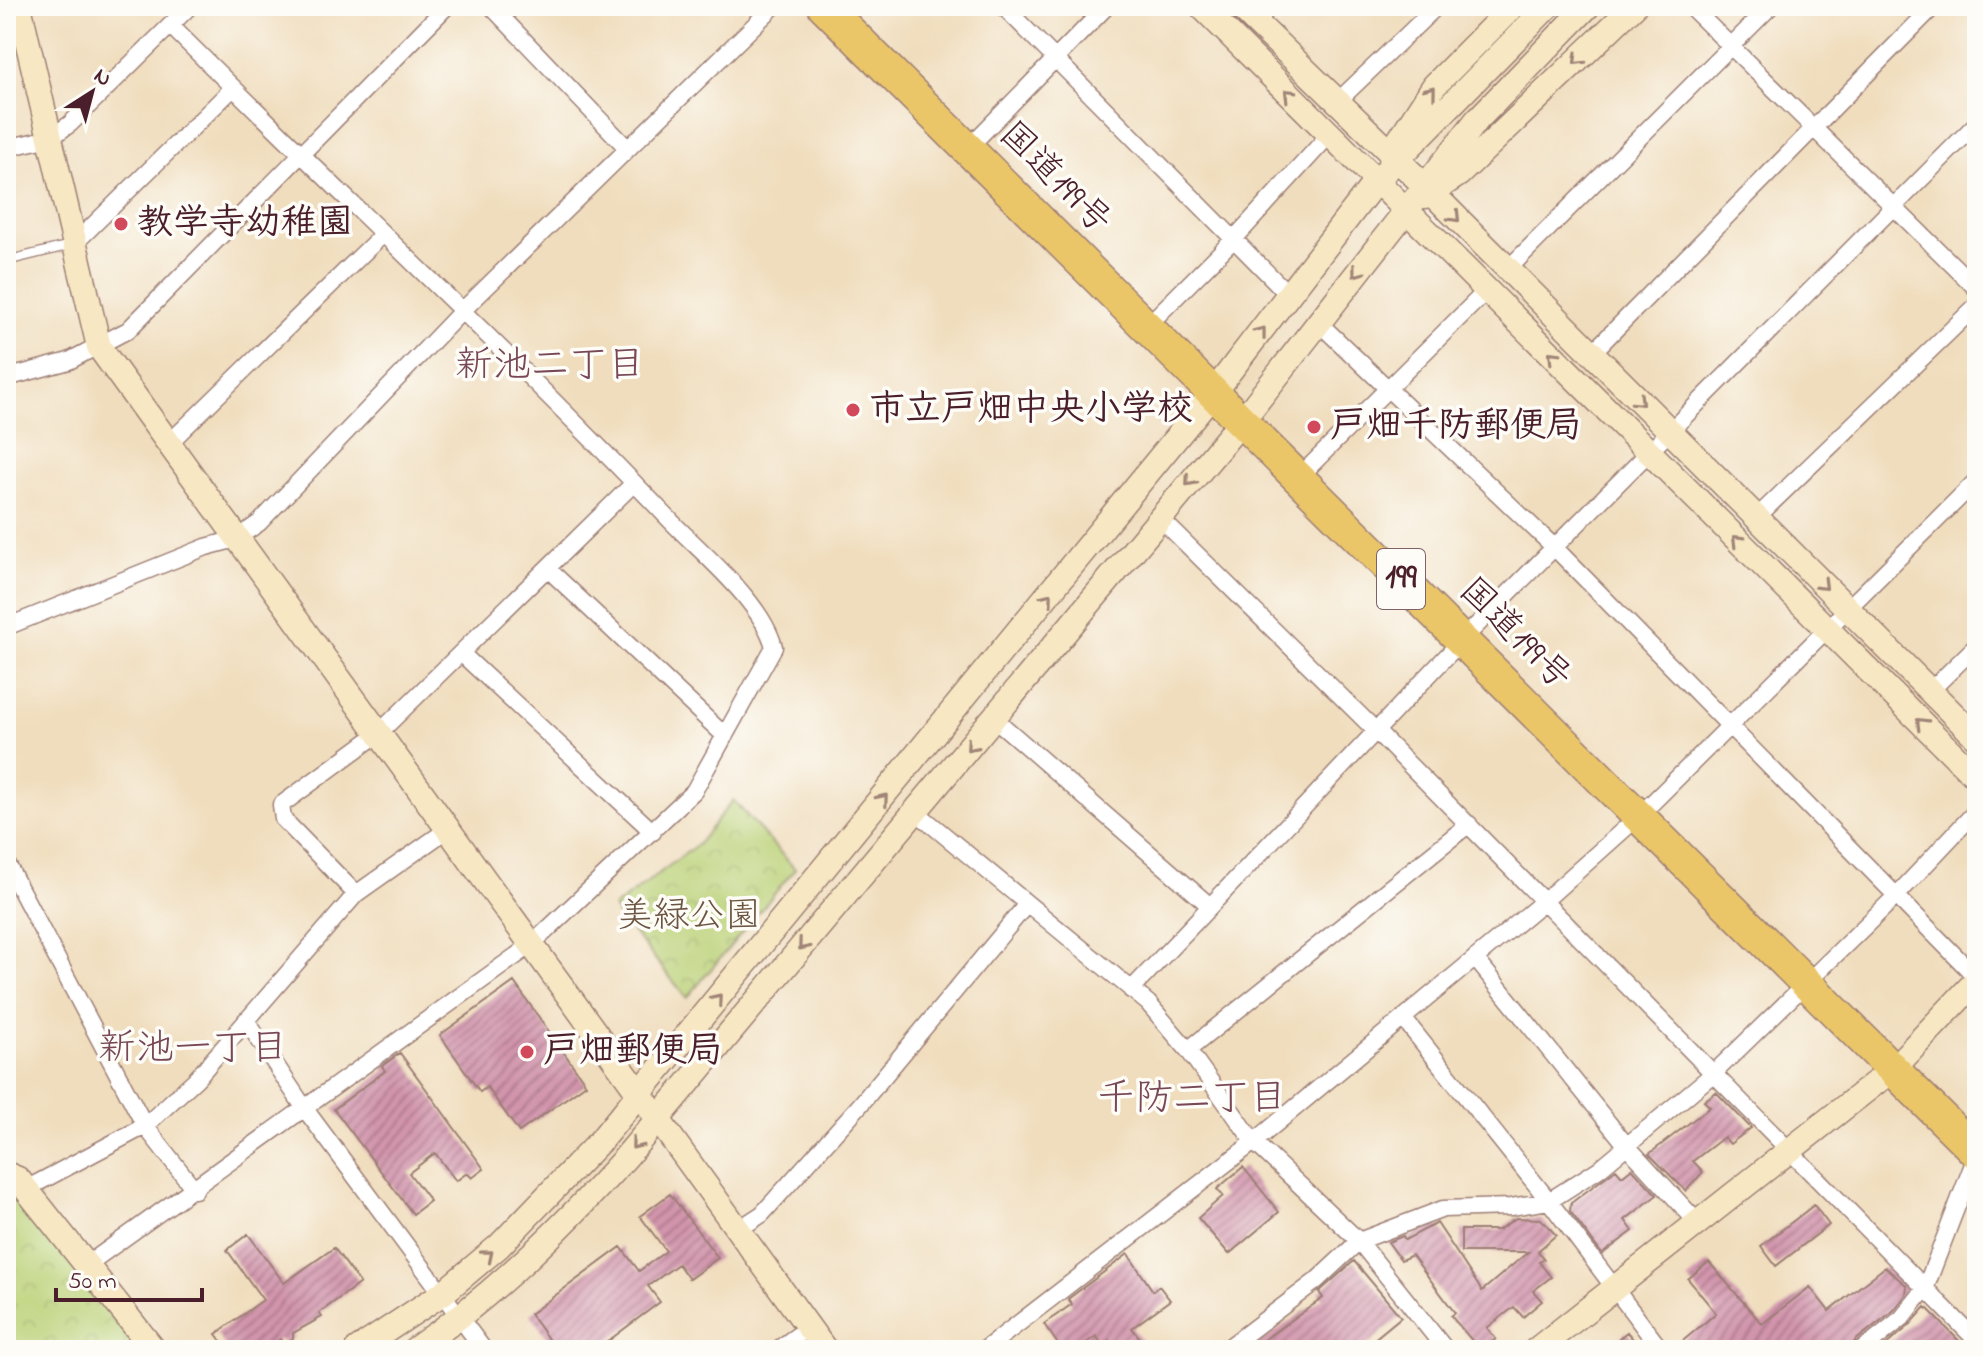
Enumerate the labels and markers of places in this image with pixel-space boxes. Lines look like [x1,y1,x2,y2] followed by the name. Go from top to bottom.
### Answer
[137,198,353,251] place label: 教学寺幼稚園
[112,215,130,233] marker: 教学寺幼稚園
[869,384,1193,437] place label: 市立戸畑中央小学校
[844,401,862,419] marker: 市立戸畑中央小学校
[1330,401,1582,454] place label: 戸畑千防郵便局
[1305,418,1323,436] marker: 戸畑千防郵便局
[543,1026,723,1079] place label: 戸畑郵便局
[518,1043,536,1061] marker: 戸畑郵便局

